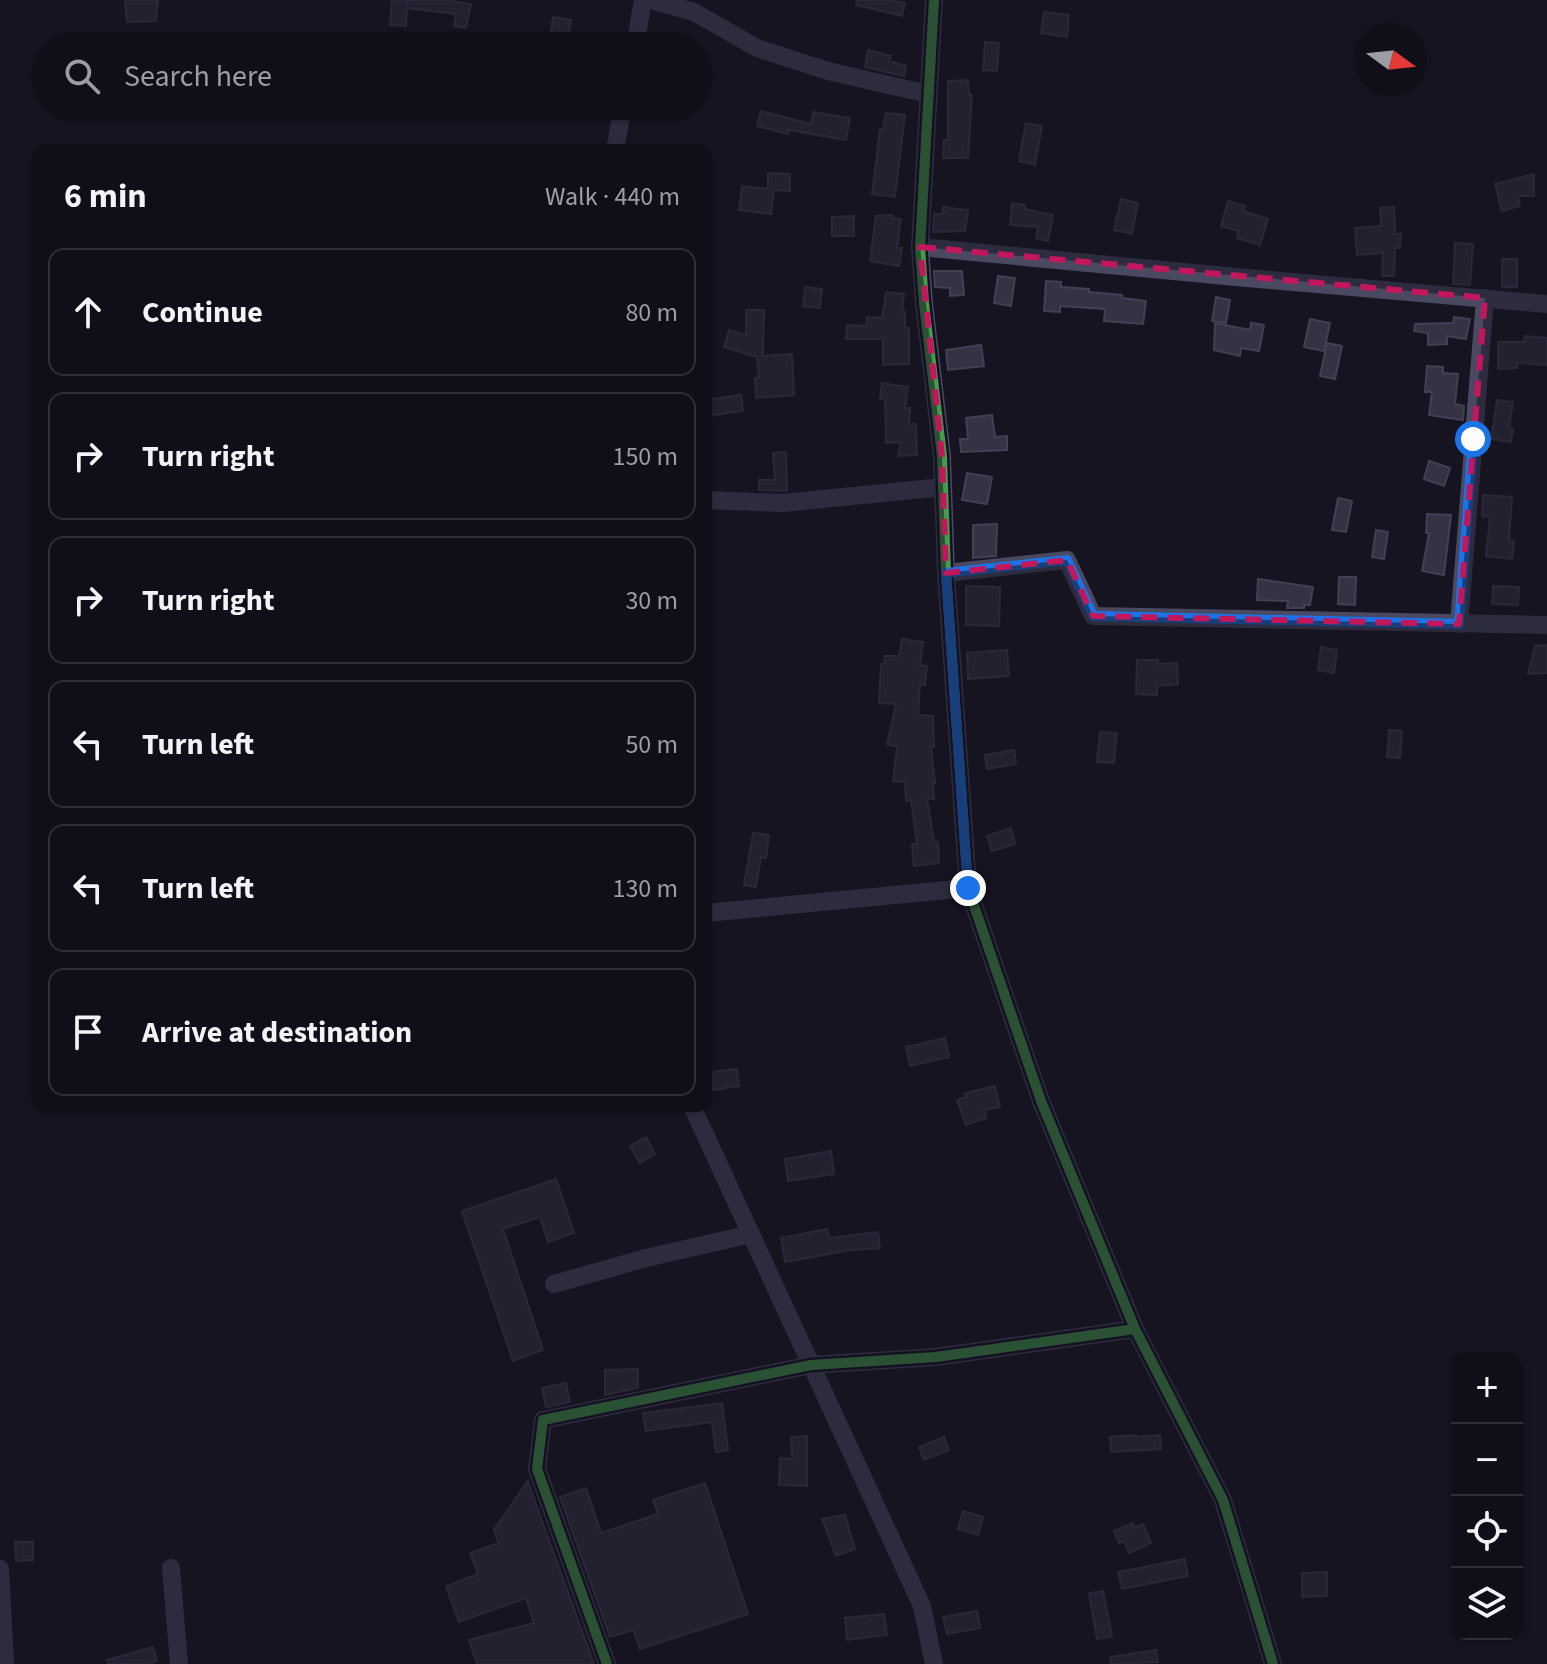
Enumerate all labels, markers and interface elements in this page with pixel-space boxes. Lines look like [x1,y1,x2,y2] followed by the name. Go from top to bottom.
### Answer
[1355,24,1427,96] north arrow
[32,32,712,120] search box
[60,54,104,98] icon: search
[124,55,272,98] text: Search here
[64,172,147,221] text: 6 min
[545,178,680,215] text: Walk · 440 m
[66,290,110,334] icon: ahead
[142,291,263,334] text: Continue
[625,294,678,331] text: 80 m
[1455,421,1491,457] route start
[66,434,110,478] icon: right
[142,435,274,478] text: Turn right
[612,438,678,475] text: 150 m
[66,578,110,622] icon: right
[142,579,274,622] text: Turn right
[625,582,678,619] text: 30 m
[66,722,110,766] icon: left
[142,723,254,766] text: Turn left
[625,726,678,763] text: 50 m
[66,866,110,910] icon: left
[142,867,254,910] text: Turn left
[612,870,678,907] text: 130 m
[950,870,986,906] route end
[66,1010,110,1054] icon: arrive
[142,1011,412,1054] text: Arrive at destination
[1451,1352,1523,1640] map controls
[1451,1352,1523,1424] button: +
[1451,1424,1523,1496] button: −
[1451,1496,1523,1568] button: locate
[1451,1568,1523,1640] button: layers

